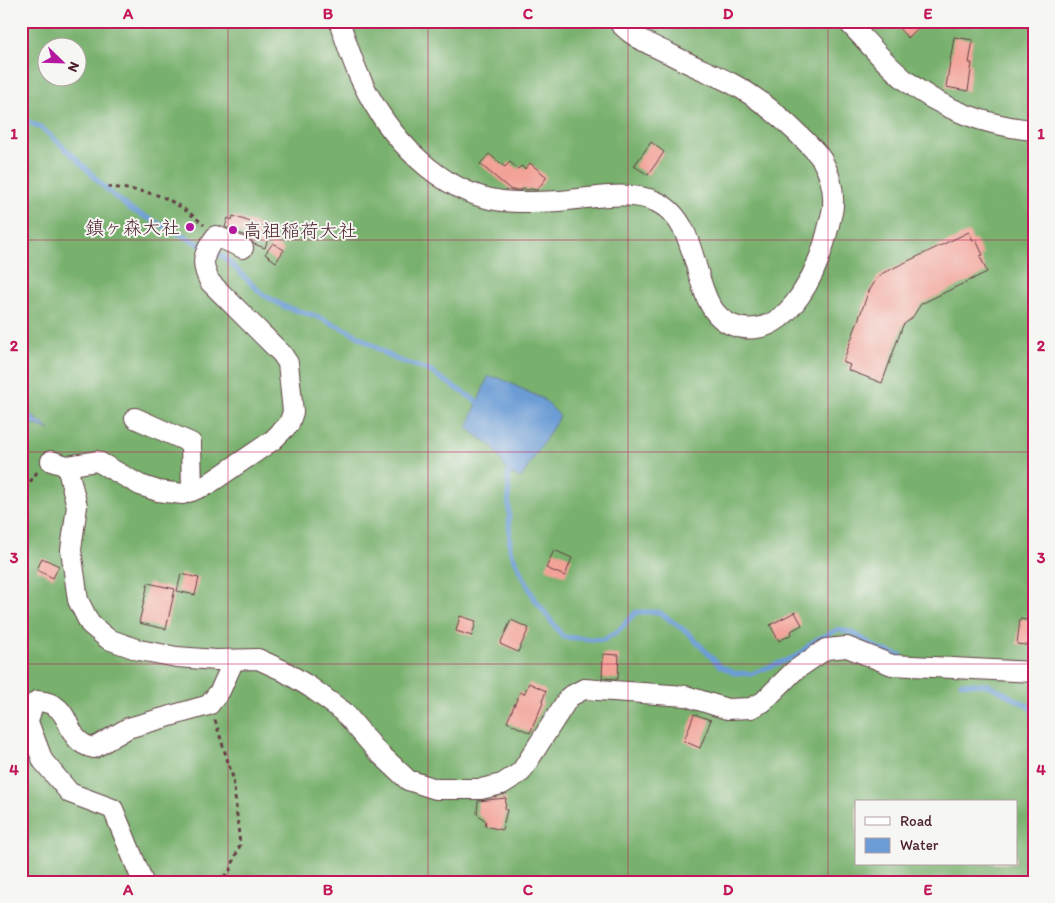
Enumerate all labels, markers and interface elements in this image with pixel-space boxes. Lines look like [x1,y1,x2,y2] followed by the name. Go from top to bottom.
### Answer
[122,4,134,23] text: A
[323,4,334,23] text: B
[523,4,534,23] text: C
[723,4,734,23] text: D
[924,4,933,23] text: E
[38,38,88,88] north arrow
[64,59,83,75] text: N
[10,124,18,143] text: 1
[1037,124,1045,143] text: 1
[85,216,180,239] place label: 鎮ヶ森大社
[243,219,357,242] place label: 高祖稲荷大社
[184,221,196,233] marker: 鎮ヶ森大社
[227,224,239,236] marker: 高祖稲荷大社
[10,336,19,355] text: 2
[1037,336,1046,355] text: 2
[10,548,19,567] text: 3
[1037,548,1046,567] text: 3
[9,760,19,779] text: 4
[1036,760,1046,779] text: 4
[855,800,1018,866] legend
[900,812,933,830] text: Road
[900,836,939,854] text: Water
[122,880,134,899] text: A
[323,880,334,899] text: B
[523,880,534,899] text: C
[723,880,734,899] text: D
[924,880,933,899] text: E

